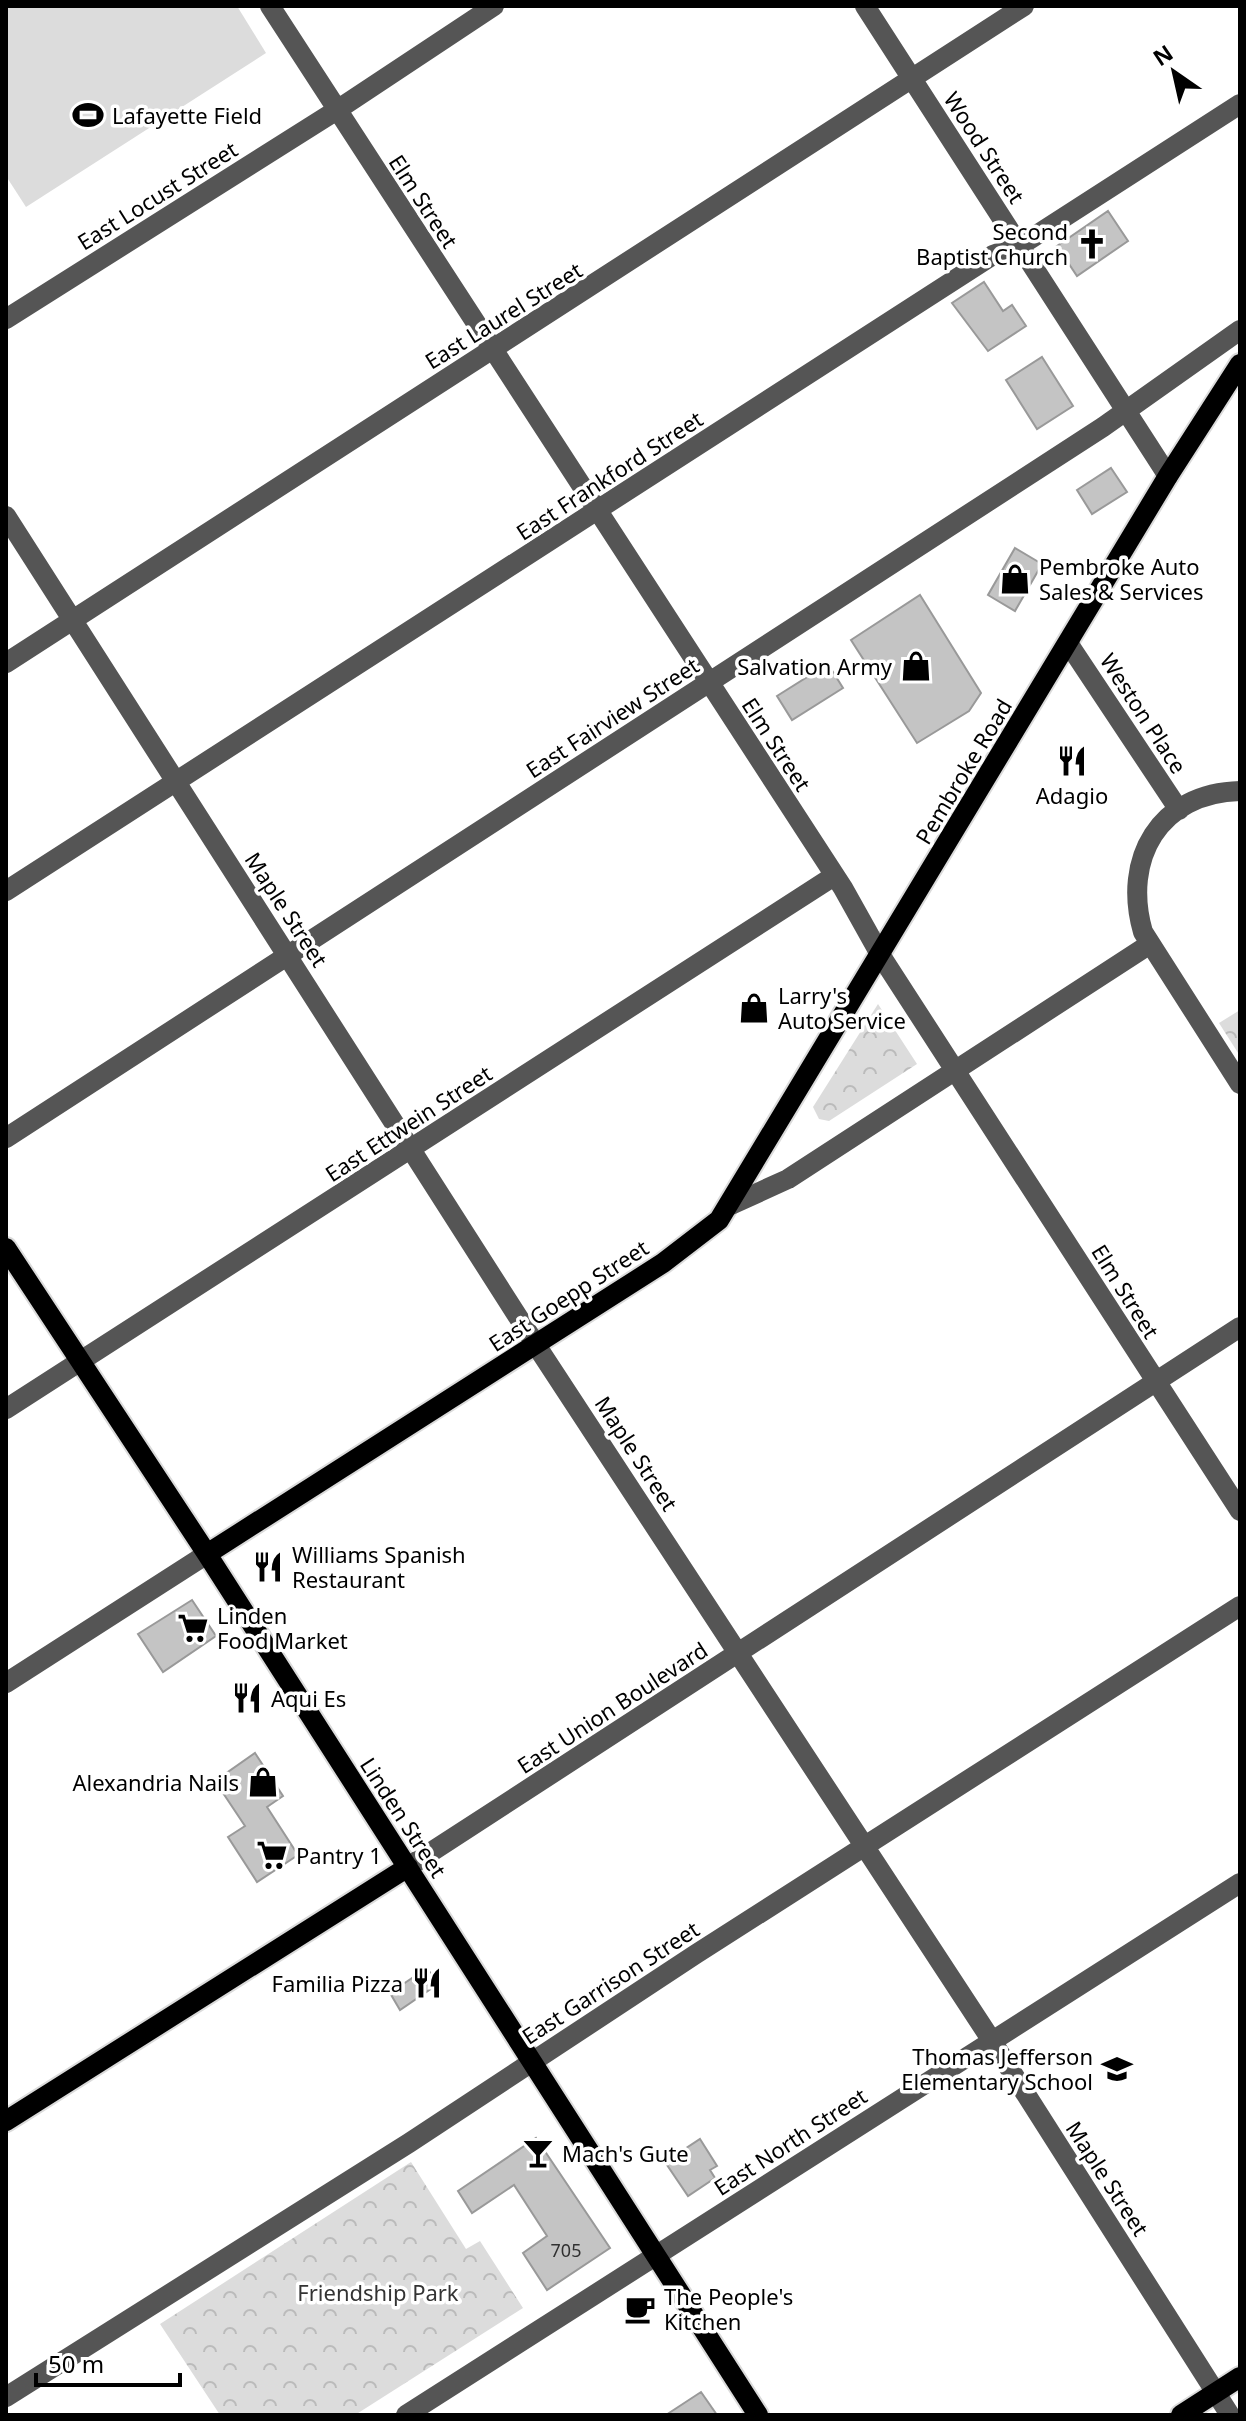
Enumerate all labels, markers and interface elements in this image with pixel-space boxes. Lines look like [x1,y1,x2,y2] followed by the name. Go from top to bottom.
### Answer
[1134,32,1214,112] north arrow
[1146,37,1178,72] text: N
[938,85,1032,209] street label: Wood Street
[71,98,105,132] sports icon: Lafayette Field
[112,100,262,130] place label: Lafayette Field
[71,134,243,256] street label: East Locust Street
[383,149,465,254] street label: Elm Street
[916,216,1068,271] place label: Second Baptist Church
[1075,227,1109,261] church icon: Second Baptist Church
[419,255,587,375] street label: East Laurel Street
[510,403,708,547] street label: East Frankford Street
[1039,551,1204,606] place label: Pembroke Auto Sales & Services
[998,562,1032,596] shop icon: Pembroke Auto Sales & Services
[1094,647,1194,779] street label: Weston Place
[899,649,933,683] shop icon: Salvation Army
[520,650,704,784] street label: East Fairview Street
[737,651,893,681] place label: Salvation Army
[736,692,818,797] street label: Elm Street
[908,693,1018,849] street label: Pembroke Road
[1055,744,1089,778] restaurant icon: Adagio
[1036,780,1108,810] place label: Adagio
[239,846,335,972] street label: Maple Street
[778,980,906,1035] place label: Larry's Auto Service
[737,991,771,1025] shop icon: Larry's Auto Service
[319,1058,497,1188] street label: East Ettwein Street
[482,1232,654,1358] street label: East Goepp Street
[1085,1238,1167,1344] street label: Elm Street
[589,1390,685,1516] street label: Maple Street
[292,1539,466,1594] place label: Williams Spanish Restaurant
[251,1550,285,1584] restaurant icon: Williams Spanish Restaurant
[217,1600,348,1655] place label: Linden Food Market
[176,1611,210,1645] supermarket icon: Linden Food Market
[511,1634,713,1780] street label: East Union Boulevard
[230,1681,264,1715] restaurant icon: Aqui Es
[271,1683,346,1713] place label: Aqui Es
[354,1751,454,1883] street label: Linden Street
[246,1765,280,1799] shop icon: Alexandria Nails
[72,1767,239,1797] place label: Alexandria Nails
[255,1838,289,1872] supermarket icon: Pantry 1
[296,1840,382,1870] place label: Pantry 1
[516,1913,704,2051] street label: East Garrison Street
[410,1966,444,2000] restaurant icon: Familia Pizza
[272,1968,403,1998] place label: Familia Pizza
[901,2041,1093,2096] place label: Thomas Jefferson Elementary School
[1100,2052,1134,2086] school or university icon: Thomas Jefferson Elementary School
[708,2080,872,2202] street label: East North Street
[1060,2115,1156,2241] street label: Maple Street
[521,2136,555,2170] bar icon: Mach's Gute
[562,2138,689,2168] place label: Mach's Gute
[551,2238,581,2262] house number: 705
[297,2277,459,2307] park label: Friendship Park
[664,2281,793,2336] place label: The People's Kitchen
[623,2292,657,2326] cafe icon: The People's Kitchen
[36,2337,180,2387] scale bar
[48,2347,104,2380] text: 50 m

